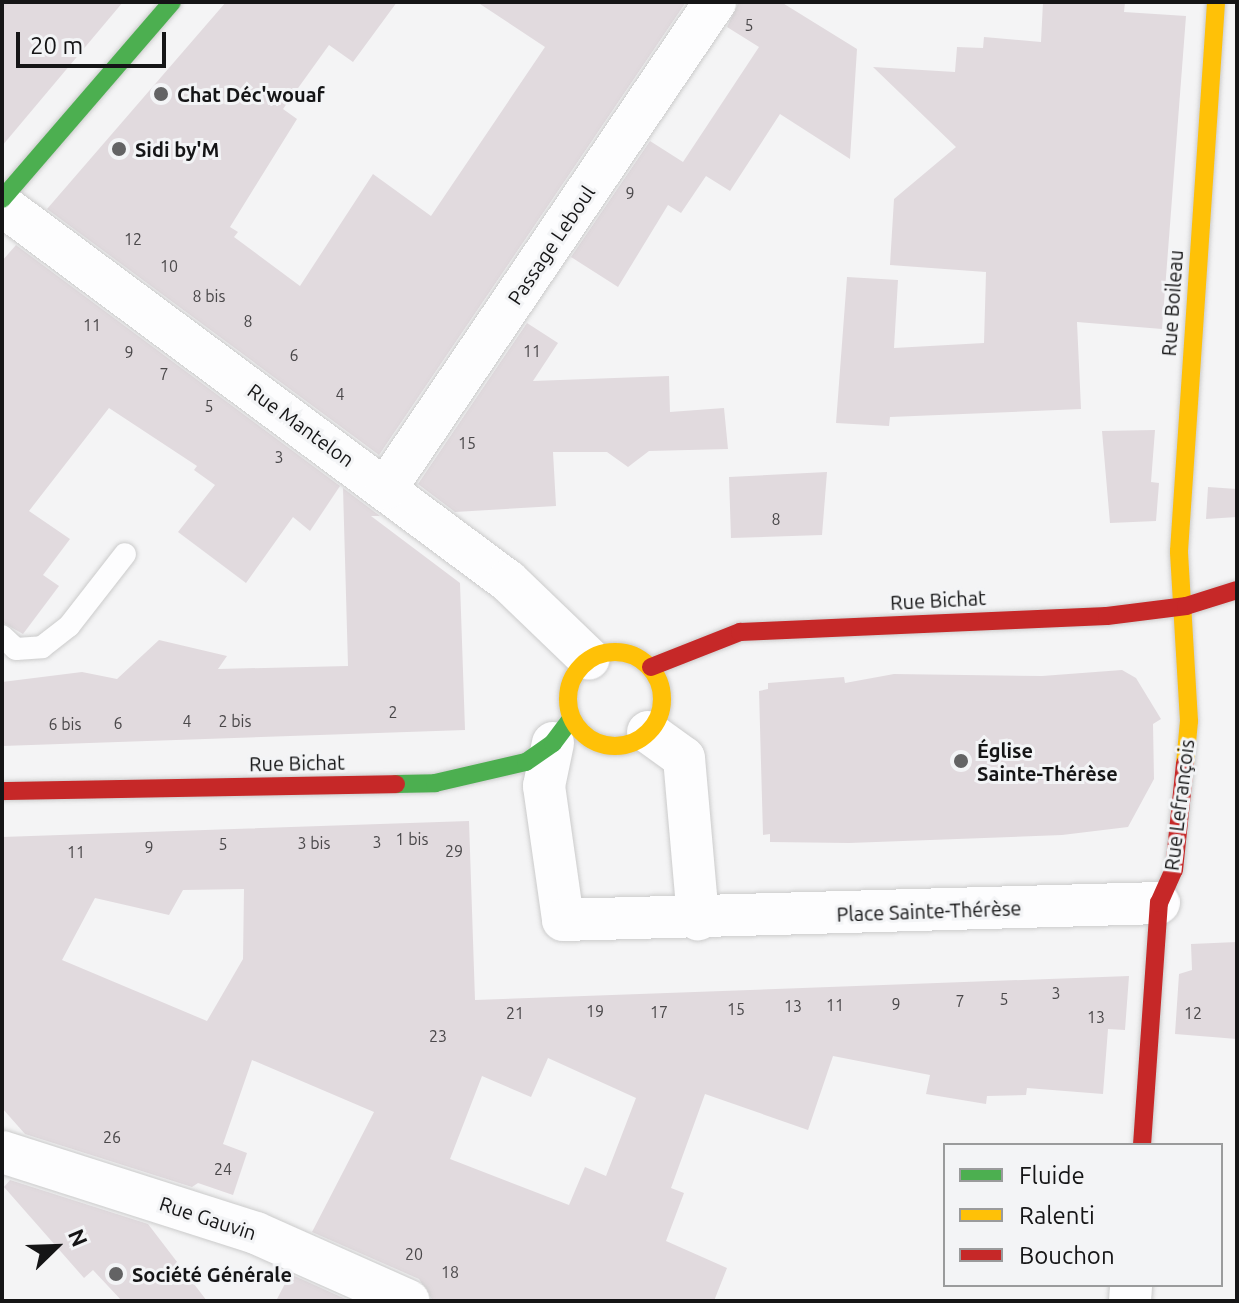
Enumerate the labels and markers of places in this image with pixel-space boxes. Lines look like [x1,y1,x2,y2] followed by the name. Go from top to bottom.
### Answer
[177,82,325,106] place label: Chat Déc'wouaf
[152,85,170,103] marker: Chat Déc'wouaf
[135,137,219,161] place label: Sidi by'M
[110,140,128,158] marker: Sidi by'M
[977,738,1118,785] place label: Église Sainte-Thérèse
[952,752,970,770] marker: Église Sainte-Thérèse
[132,1262,292,1286] place label: Société Générale
[107,1265,125,1283] marker: Société Générale

